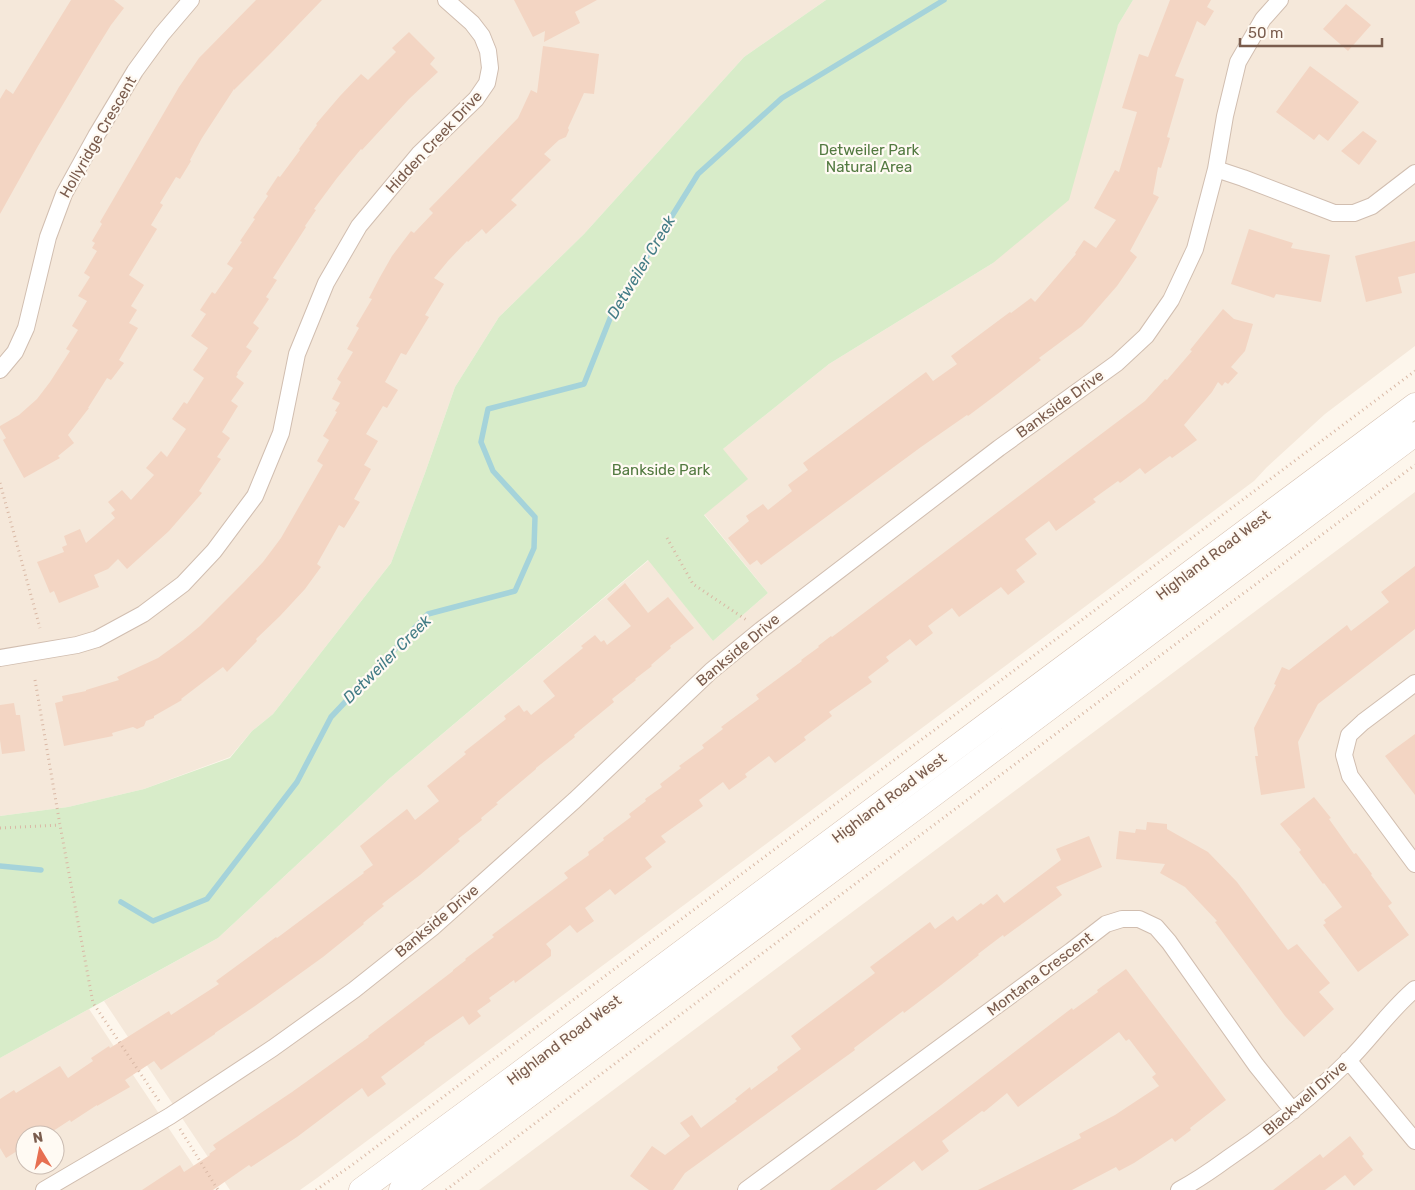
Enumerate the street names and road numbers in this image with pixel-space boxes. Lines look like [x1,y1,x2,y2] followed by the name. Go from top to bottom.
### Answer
[56,73,140,201] street label: Hollyridge Crescent
[382,87,486,197] street label: Hidden Creek Drive
[1013,366,1107,442] street label: Bankside Drive
[1152,506,1274,604] street label: Highland Road West
[693,610,783,690] street label: Bankside Drive
[828,749,950,847] street label: Highland Road West
[392,881,482,961] street label: Bankside Drive
[984,928,1097,1020] street label: Montana Crescent
[503,991,625,1089] street label: Highland Road West
[1259,1057,1351,1139] street label: Blackwell Drive

